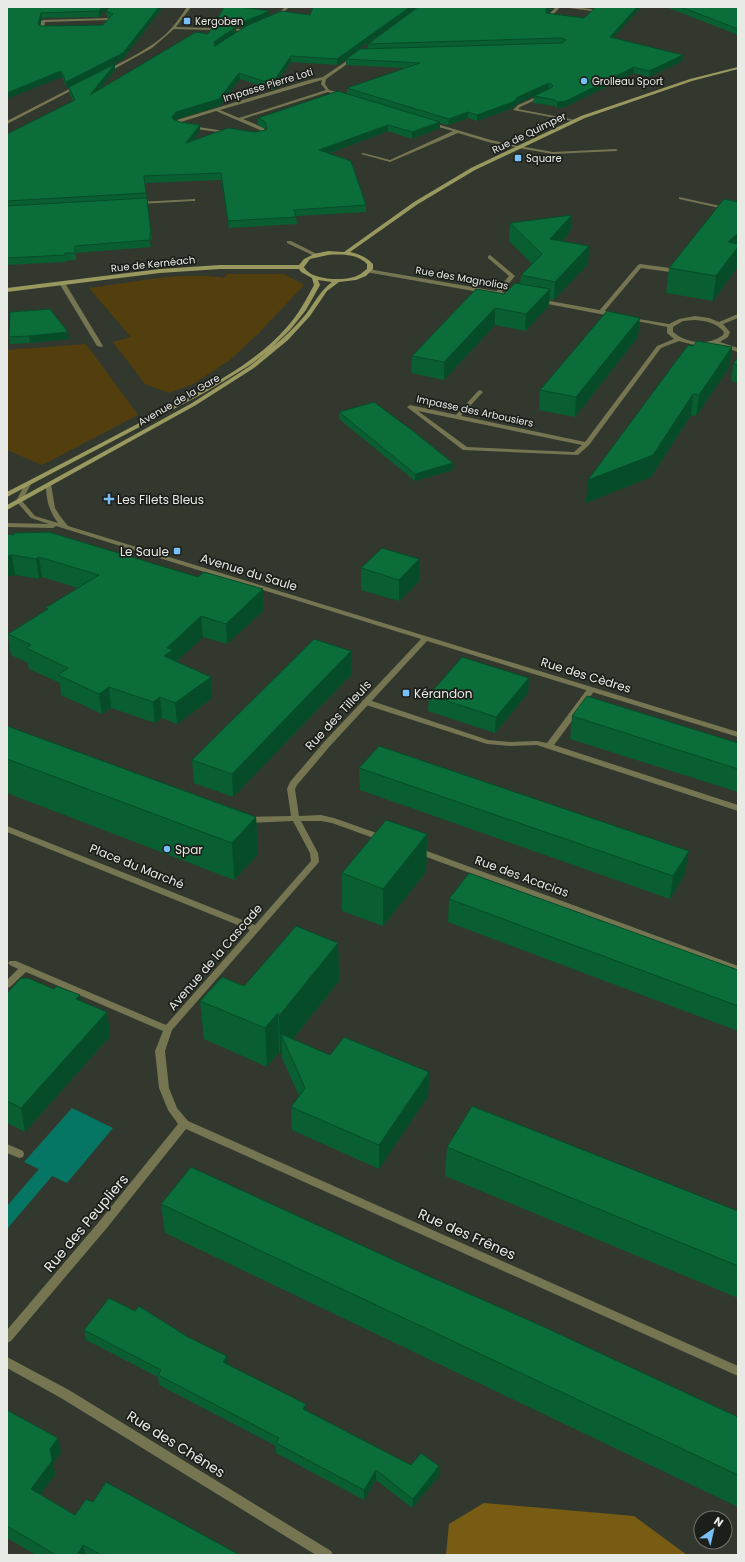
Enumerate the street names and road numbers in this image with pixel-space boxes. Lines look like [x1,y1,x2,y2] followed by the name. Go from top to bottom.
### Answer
[221,64,315,106] street label: Impasse Pierre Loti
[489,108,569,157] street label: Rue de Quimper
[110,252,196,276] street label: Rue de Kernéach
[414,262,510,294] street label: Rue des Magnolias
[135,370,223,430] street label: Avenue de la Gare
[415,391,535,431] street label: Impasse des Arbousiers
[198,549,300,595] street label: Avenue du Saule
[539,653,633,697] street label: Rue des Cèdres
[301,676,375,754] street label: Rue des Tilleuls
[87,839,187,893] street label: Place du Marché
[473,851,571,901] street label: Rue des Acacias
[164,900,266,1014] street label: Avenue de la Cascade
[39,1170,133,1276] street label: Rue des Peupliers
[415,1204,519,1264] street label: Rue des Frênes
[123,1406,229,1482] street label: Rue des Chênes

